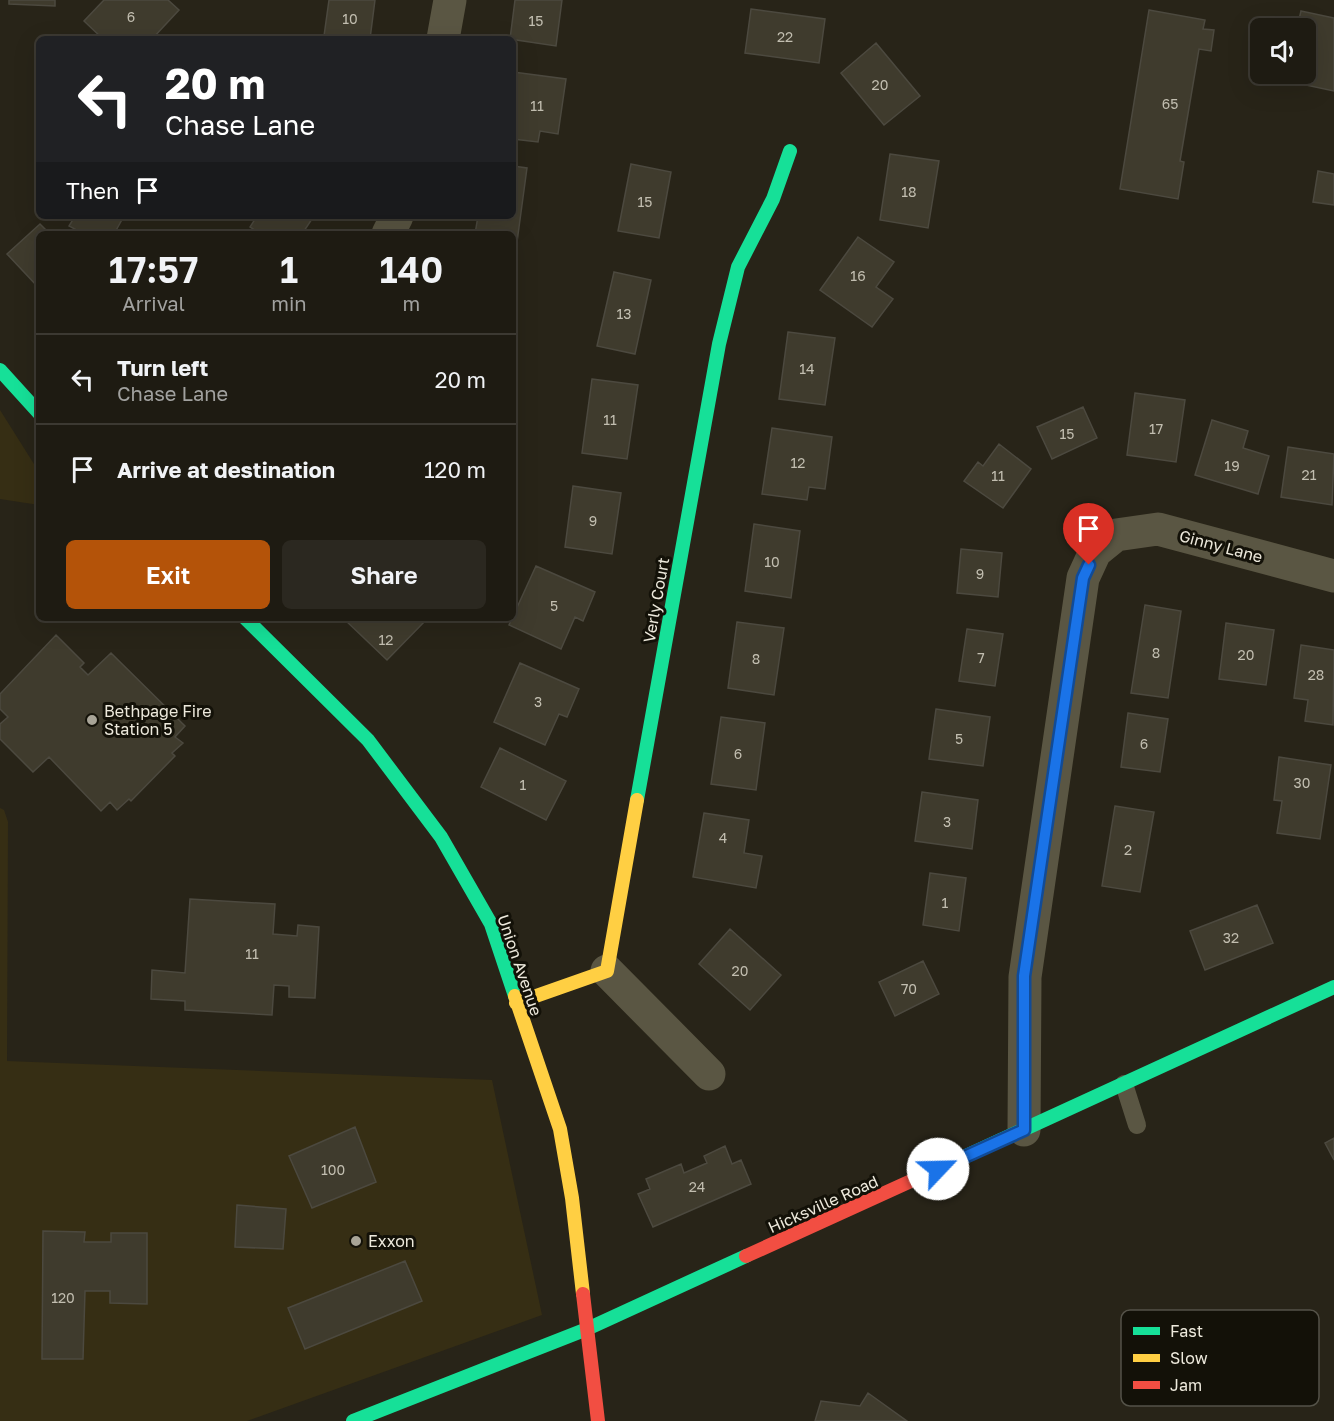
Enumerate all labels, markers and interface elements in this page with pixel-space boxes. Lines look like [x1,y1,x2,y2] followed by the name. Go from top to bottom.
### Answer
[127,8,135,25] house number: 6
[342,10,358,27] house number: 10
[529,12,543,29] house number: 15
[1250,18,1316,84] map controls
[1250,18,1316,84] button: sound
[777,28,793,45] house number: 22
[165,58,265,108] text: 20 m
[66,60,144,138] icon: left
[872,76,888,93] house number: 20
[1162,95,1178,112] house number: 65
[530,97,544,114] house number: 11
[165,109,315,141] text: Chase Lane
[131,174,164,207] icon: arrive
[66,177,119,204] text: Then
[901,183,917,200] house number: 18
[638,193,652,210] house number: 15
[109,248,199,291] text: 17:57
[280,248,298,291] text: 1
[379,248,443,291] text: 140
[850,267,866,284] house number: 16
[122,291,185,315] text: Arrival
[271,291,307,315] text: min
[402,291,420,315] text: m
[617,305,631,322] house number: 13
[117,354,208,381] text: Turn left
[799,360,815,377] house number: 14
[66,363,99,396] icon: left
[435,366,486,393] text: 20 m
[117,381,228,405] text: Chase Lane
[603,411,617,428] house number: 11
[1149,420,1163,437] house number: 17
[1060,425,1074,442] house number: 15
[66,453,99,486] icon: arrive
[791,454,805,471] house number: 12
[117,456,335,483] text: Arrive at destination
[424,456,486,483] text: 120 m
[1224,457,1240,474] house number: 19
[1302,466,1317,483] house number: 21
[991,467,1005,484] house number: 11
[1063,503,1114,565] pin
[589,512,597,529] house number: 9
[1072,512,1105,545] icon: arrive
[1177,525,1265,567] street label: Ginny Lane
[66,540,270,609] button: Exit
[282,540,486,609] button: Share
[764,553,780,570] house number: 10
[639,556,673,644] street label: Verly Court
[976,565,984,582] house number: 9
[550,597,558,614] house number: 5
[379,631,393,648] house number: 12
[1152,644,1160,661] house number: 8
[1238,646,1254,663] house number: 20
[977,649,985,666] house number: 7
[752,650,760,667] house number: 8
[1308,666,1324,683] house number: 28
[534,693,542,710] house number: 3
[104,701,211,739] place label: Bethpage Fire Station 5
[85,713,99,727] marker: Bethpage Fire Station 5
[955,730,963,747] house number: 5
[1140,735,1148,752] house number: 6
[734,745,742,762] house number: 6
[1294,774,1310,791] house number: 30
[520,776,527,793] house number: 1
[943,813,951,830] house number: 3
[719,829,727,846] house number: 4
[1124,841,1132,858] house number: 2
[942,894,949,911] house number: 1
[493,912,547,1018] street label: Union Avenue
[1223,929,1239,946] house number: 32
[245,945,259,962] house number: 11
[732,962,748,979] house number: 20
[901,980,917,997] house number: 70
[906,1137,970,1201] position arrow
[321,1161,345,1178] house number: 100
[765,1171,881,1237] street label: Hicksville Road
[689,1178,705,1195] house number: 24
[368,1231,415,1251] place label: Exxon
[349,1234,363,1248] marker: Exxon
[51,1289,75,1306] house number: 120
[1121,1310,1319,1406] legend
[1170,1321,1203,1341] text: Fast
[1170,1348,1208,1368] text: Slow
[1170,1375,1202,1395] text: Jam

